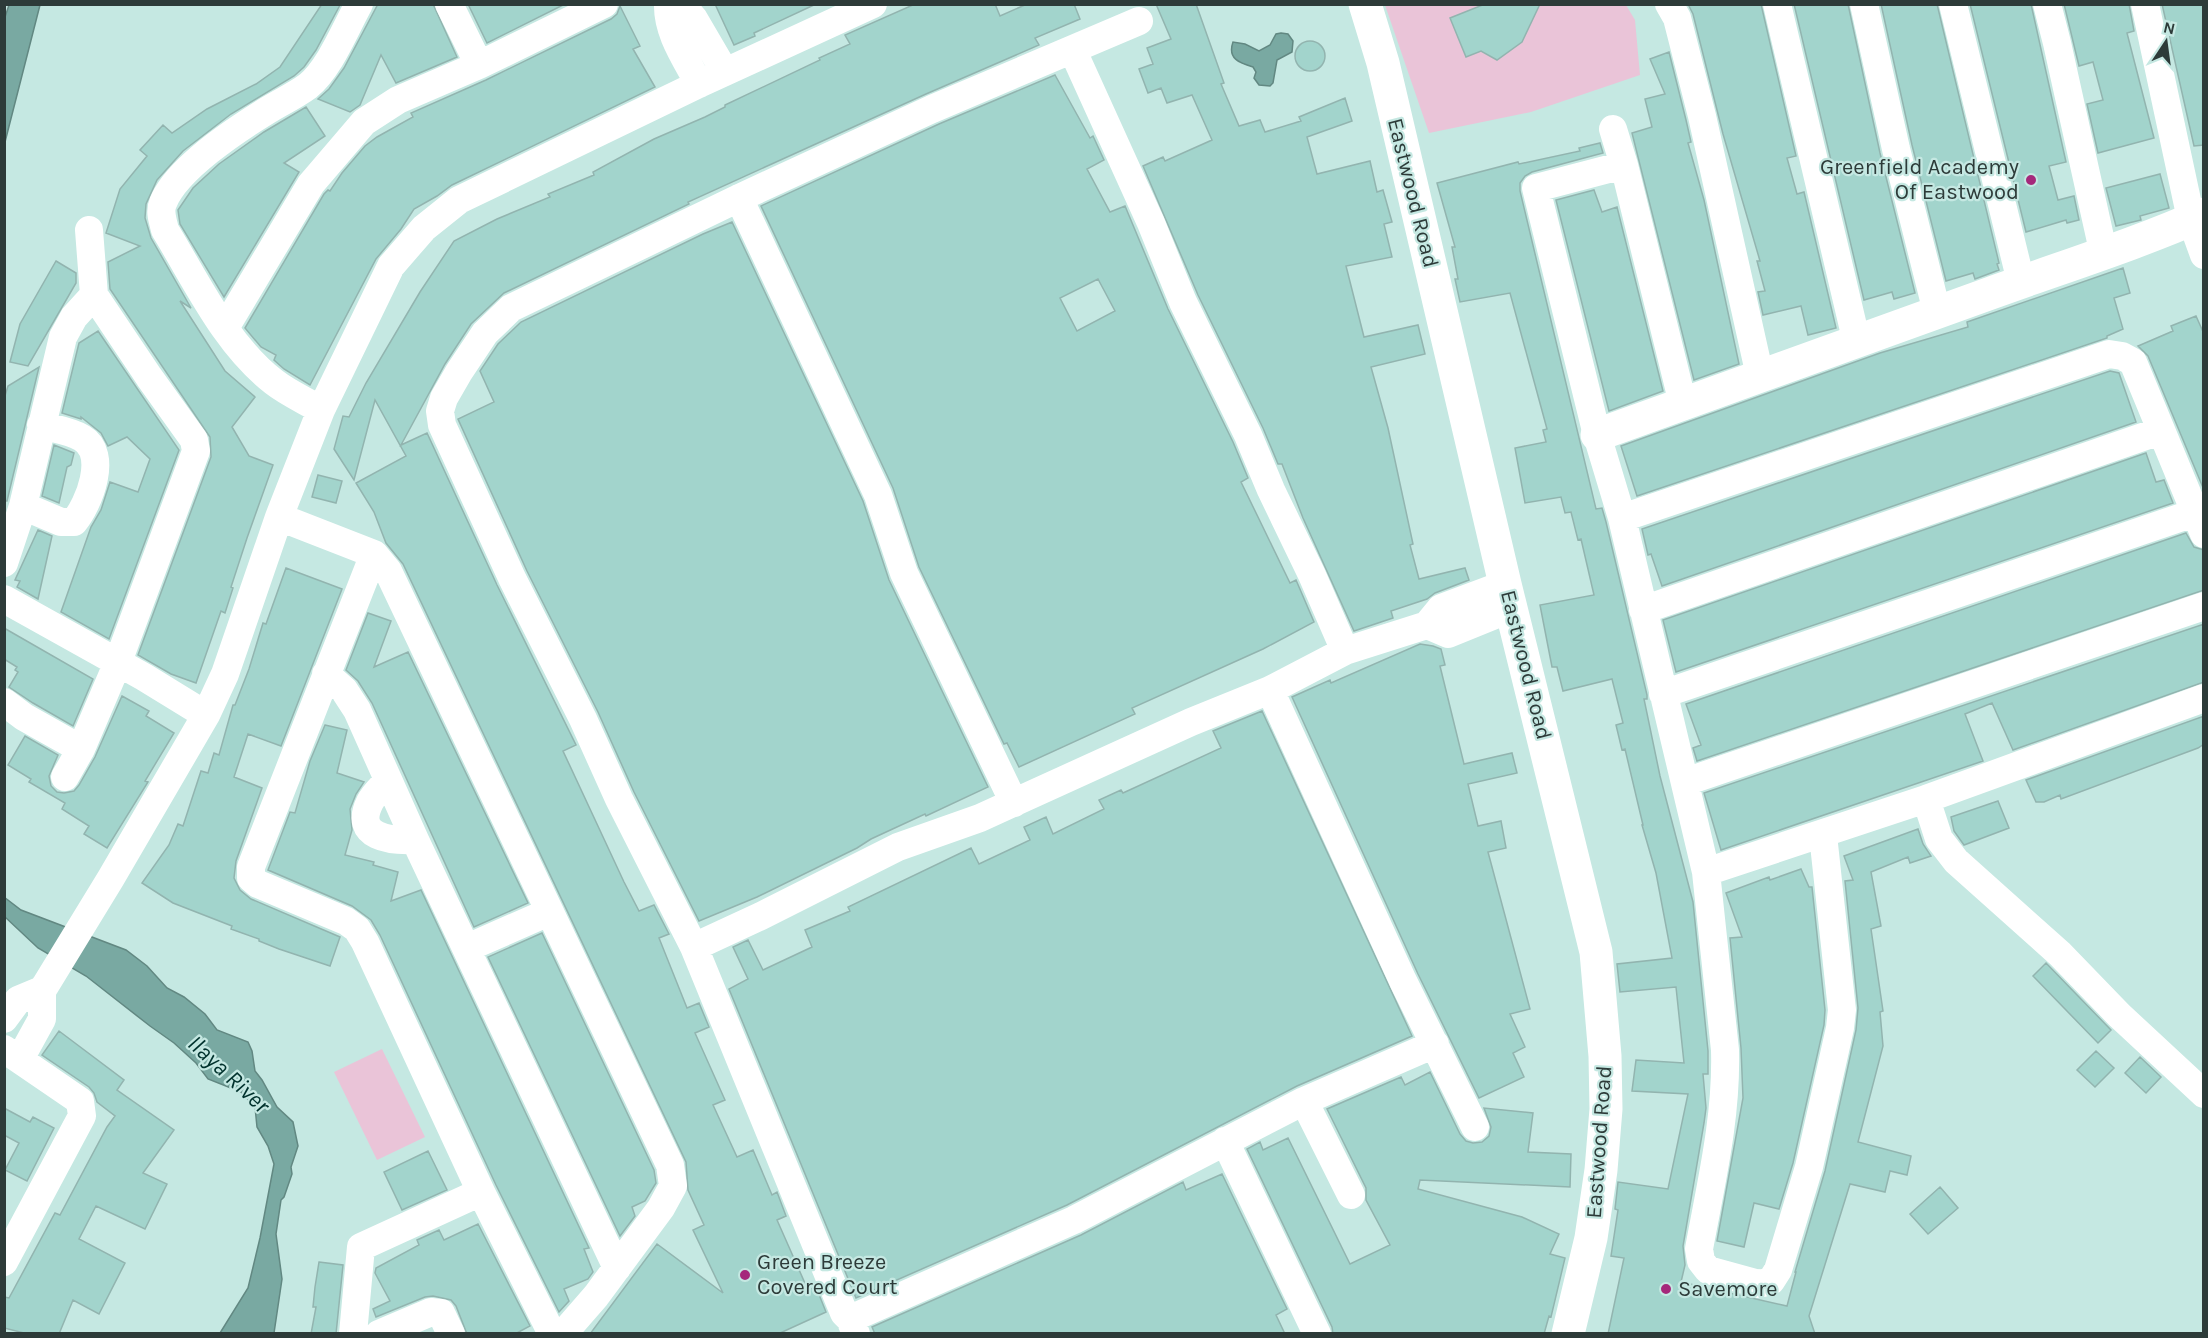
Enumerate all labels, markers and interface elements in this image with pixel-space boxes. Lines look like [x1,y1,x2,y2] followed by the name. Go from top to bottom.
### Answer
[2136,12,2196,72] north arrow
[2162,17,2177,38] text: N
[1382,116,1444,270] street label: Eastwood Road
[1820,154,2019,205] place label: Greenfield Academy Of Eastwood
[2024,173,2038,187] marker: Greenfield Academy Of Eastwood
[1495,588,1557,742] street label: Eastwood Road
[182,1029,276,1119] water label: Ilaya River
[1581,1065,1617,1219] street label: Eastwood Road
[757,1249,897,1300] place label: Green Breeze Covered Court
[738,1268,752,1282] marker: Green Breeze Covered Court
[1678,1276,1778,1302] place label: Savemore
[1659,1282,1673,1296] marker: Savemore

